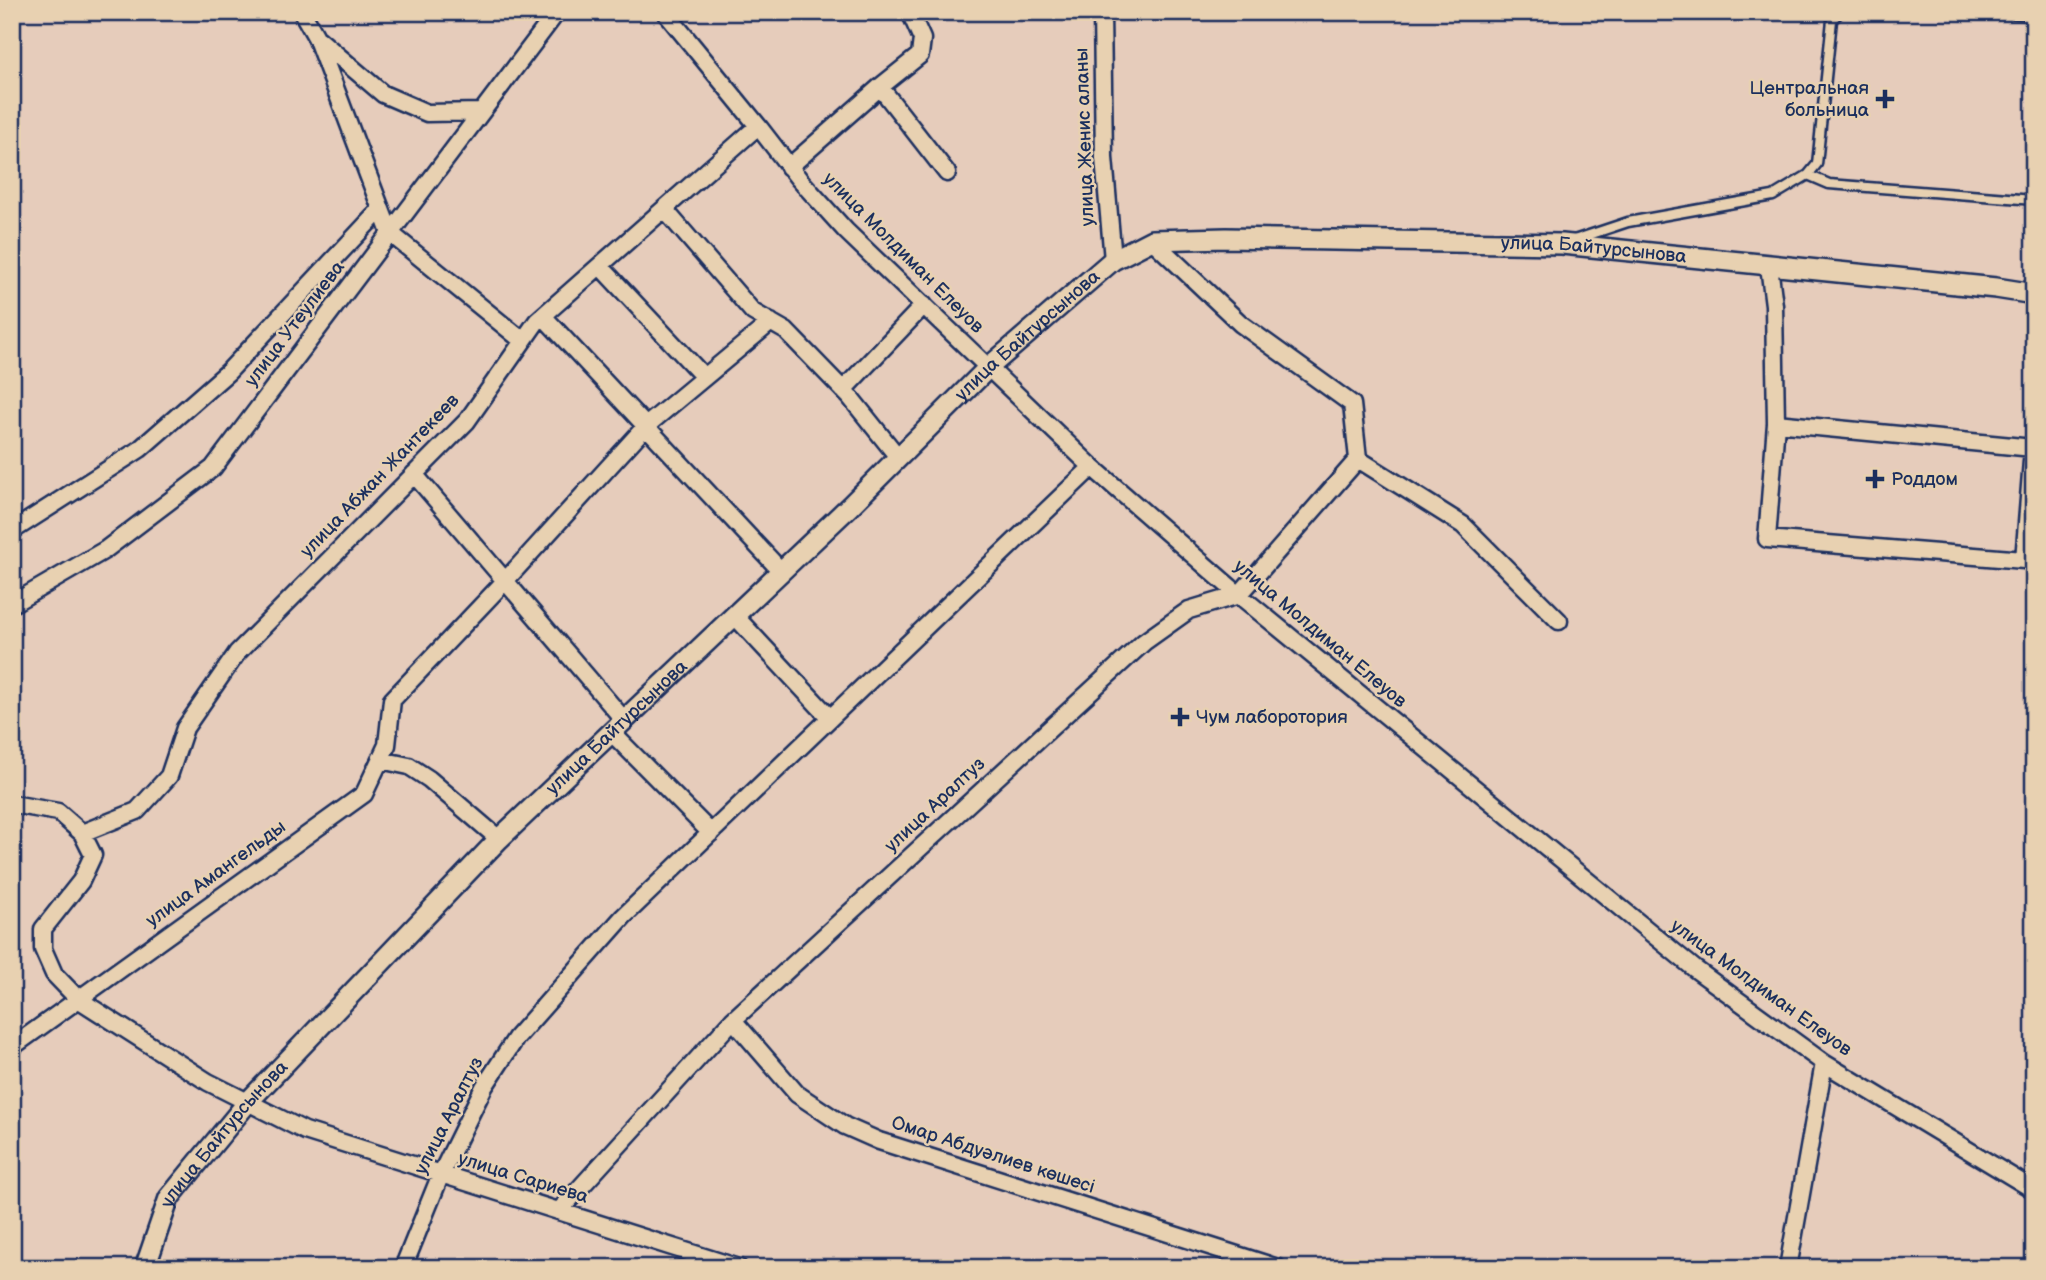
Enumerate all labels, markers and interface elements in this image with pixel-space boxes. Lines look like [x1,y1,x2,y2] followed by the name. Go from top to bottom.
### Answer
[1070,47,1100,227] street label: улица Женис аланы
[1750,77,1869,122] place label: Центральная больница
[1875,89,1895,109] marker: Центральная больница
[818,168,988,338] street label: улица Молдиман Елеуов
[1501,231,1688,268] street label: улица Байтурсынова
[240,257,350,391] street label: улица Утеулиева
[950,265,1105,406] street label: улица Байтурсынова
[296,389,464,563] street label: улица Абжан Жантекеев
[1891,468,1958,491] place label: Роддом
[1865,469,1885,489] marker: Роддом
[1229,555,1411,713] street label: улица Молдиман Елеуов
[541,655,692,800] street label: улица Байтурсынова
[1196,706,1348,729] place label: Чум лаборотория
[1170,707,1190,727] marker: Чум лаборотория
[880,753,990,857] street label: улица Аралтуз
[142,816,290,932] street label: улица Амангельды
[1666,915,1856,1061] street label: улица Молдиман Елеуов
[410,1053,488,1179] street label: улица Аралтуз
[155,1056,293,1210] street label: улица Байтурсынова
[888,1111,1098,1199] street label: Омар Абдуәлиев көшесі
[455,1147,591,1209] street label: улица Сариева

